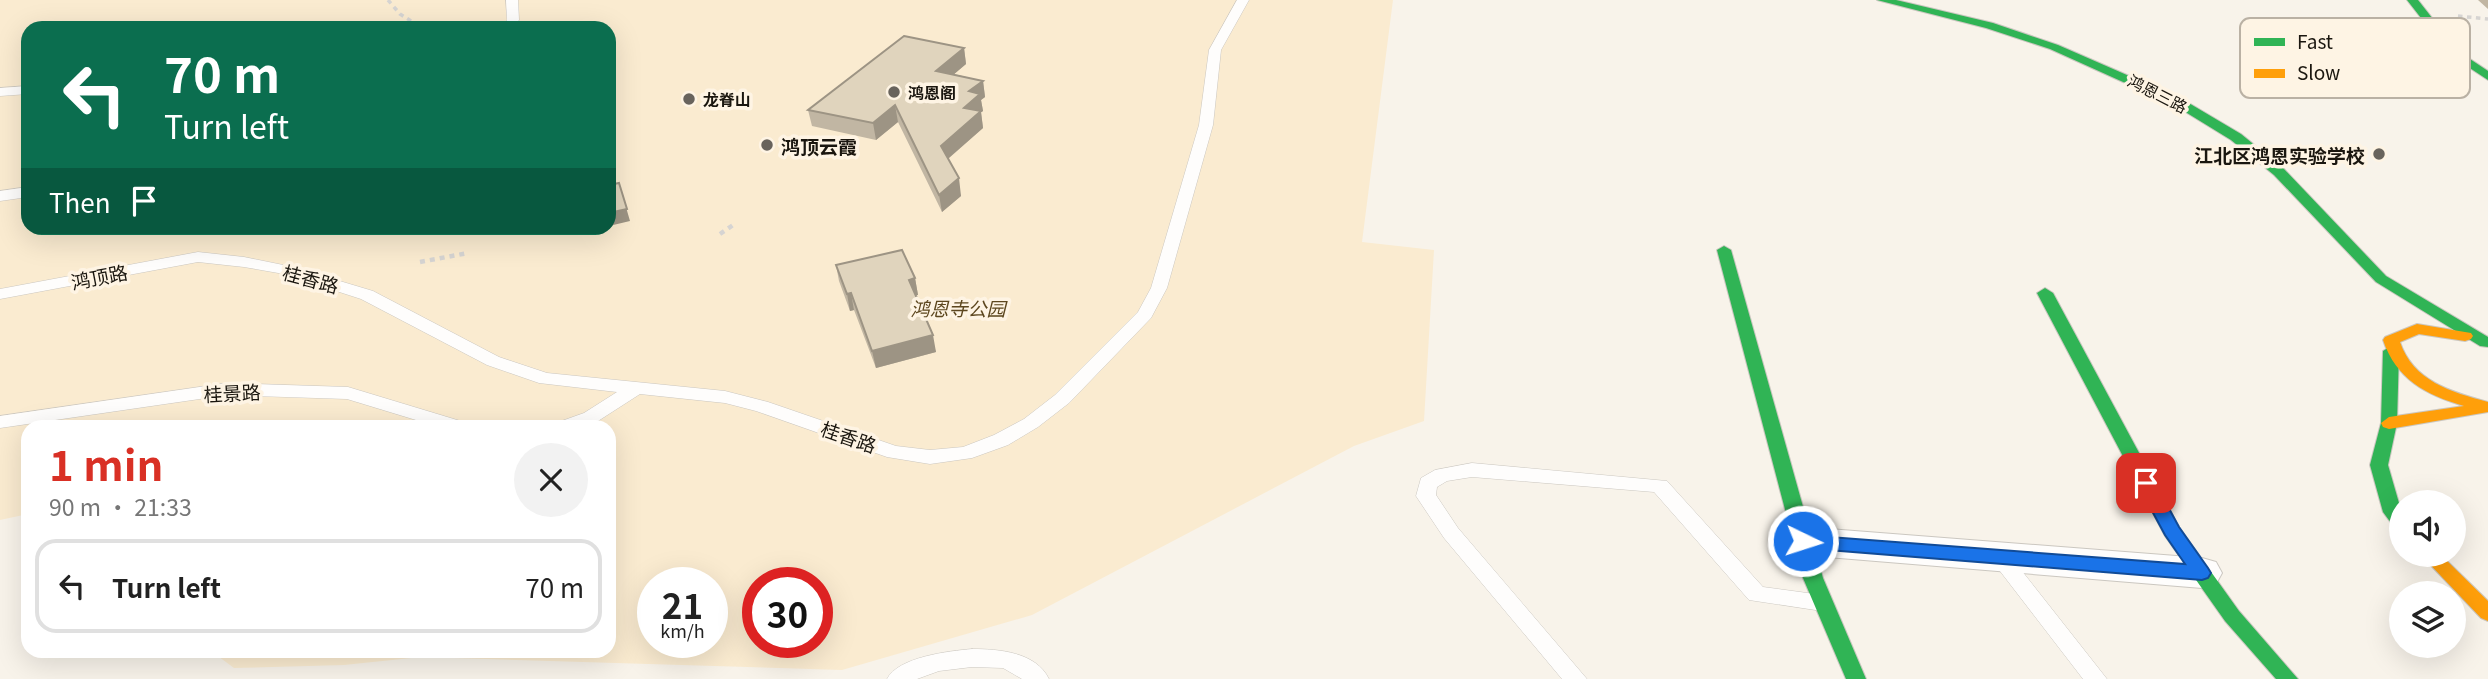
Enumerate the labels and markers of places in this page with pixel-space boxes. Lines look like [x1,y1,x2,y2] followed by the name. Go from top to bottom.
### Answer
[908,80,956,104] place label: 鸿恩阁
[886,84,902,100] marker: 鸿恩阁
[703,87,751,111] place label: 龙脊山
[681,91,697,107] marker: 龙脊山
[781,132,857,159] place label: 鸿顶云霞
[759,137,775,153] marker: 鸿顶云霞
[2194,141,2365,168] place label: 江北区鸿恩实验学校
[2371,146,2387,162] marker: 江北区鸿恩实验学校
[2116,453,2176,513] pin

